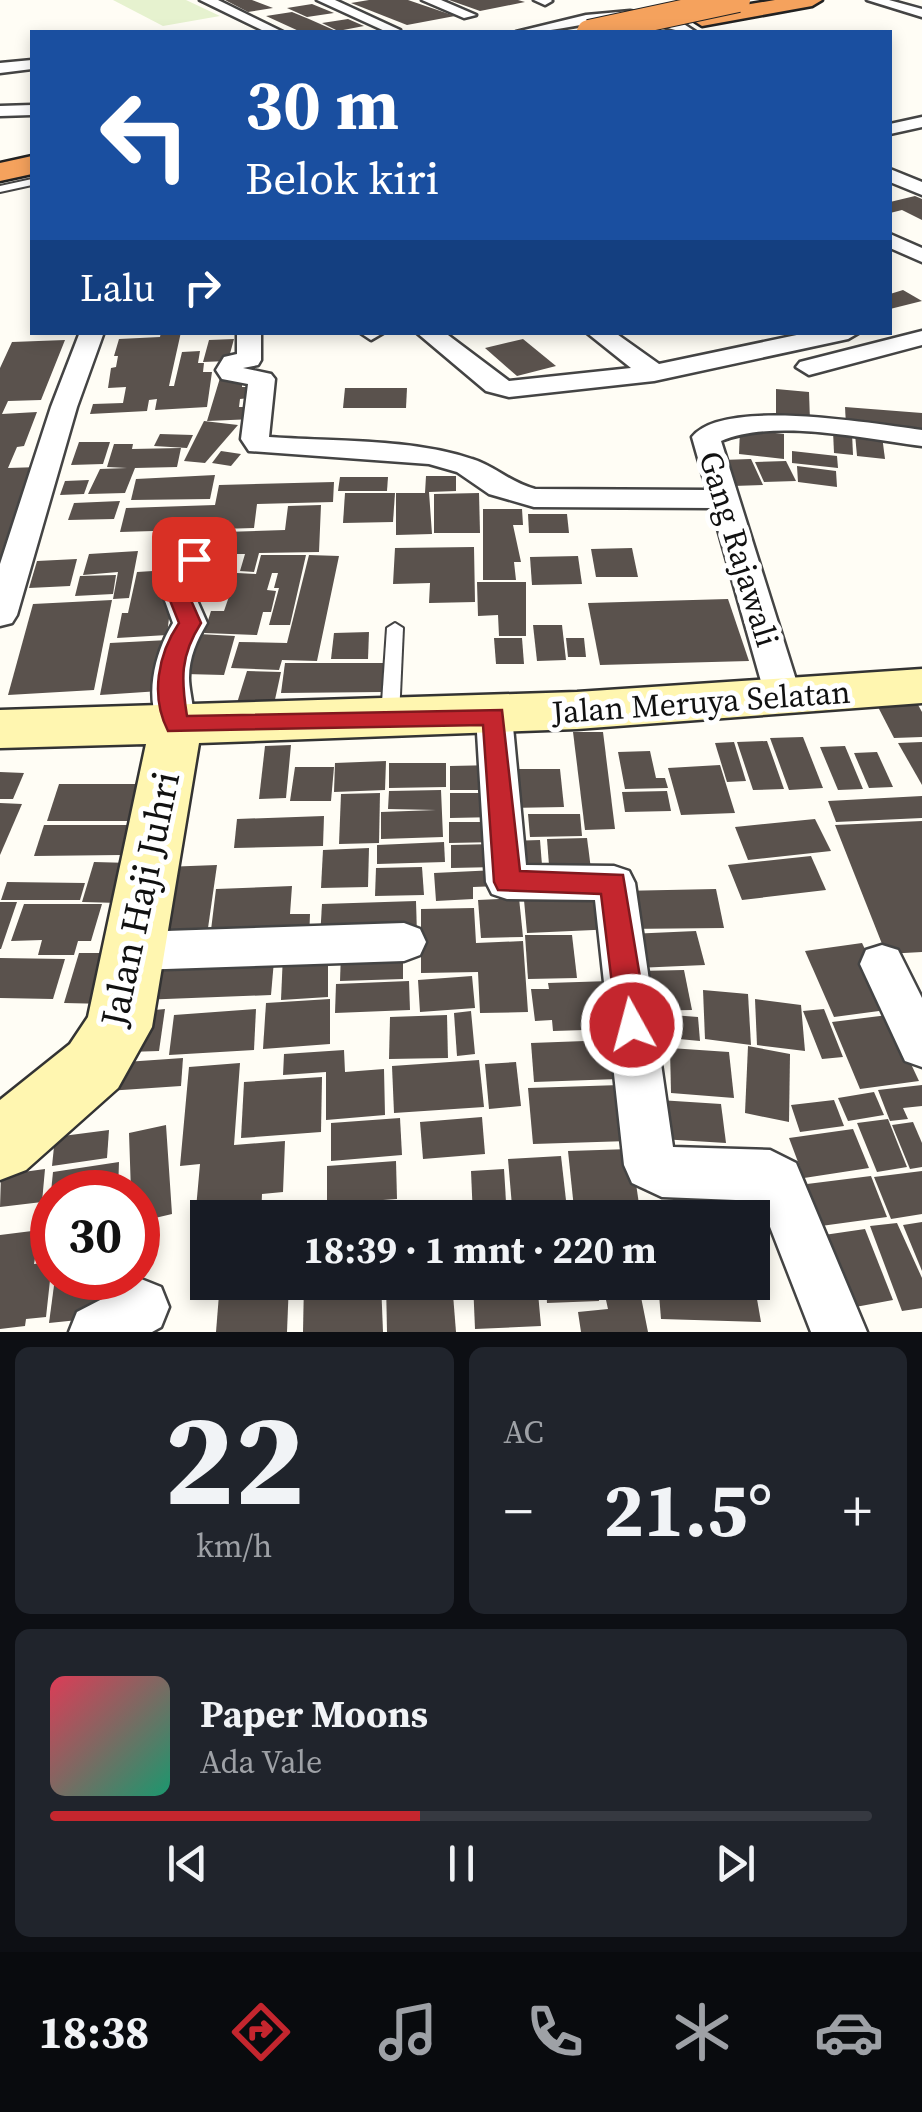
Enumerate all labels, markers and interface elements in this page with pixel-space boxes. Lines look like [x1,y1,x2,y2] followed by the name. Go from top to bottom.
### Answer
[245,56,399,152] text: 30 m
[80,70,210,200] icon: left
[245,147,439,209] text: Belok kiri
[175,260,230,315] icon: right
[80,262,155,314] text: Lalu
[688,446,790,652] street label: Gang Rajawali
[152,517,237,602] pin
[167,532,222,587] icon: arrive
[549,670,852,734] street label: Jalan Meruya Selatan
[87,767,192,1032] street label: Jalan Haji Juhri
[580,973,684,1077] position arrow
[30,1170,160,1300] speed limit sign: 30
[303,1224,657,1276] text: 18:39 · 1 mnt · 220 m
[164,1369,305,1548] text: 22
[504,1410,544,1454] text: AC
[603,1458,772,1561] text: 21.5°
[504,1473,533,1548] text: −
[843,1473,872,1548] text: +
[196,1524,272,1568] text: km/h
[200,1688,428,1740] text: Paper Moons
[200,1740,322,1784] text: Ada Vale
[160,1836,215,1891] icon: previous
[434,1836,489,1891] icon: pause
[708,1836,763,1891] icon: next
[226,1997,296,2067] icon: directions
[373,1997,443,2067] icon: music
[520,1997,590,2067] icon: phone
[667,1997,737,2067] icon: climate
[814,1997,884,2067] icon: car
[38,2001,149,2063] text: 18:38

